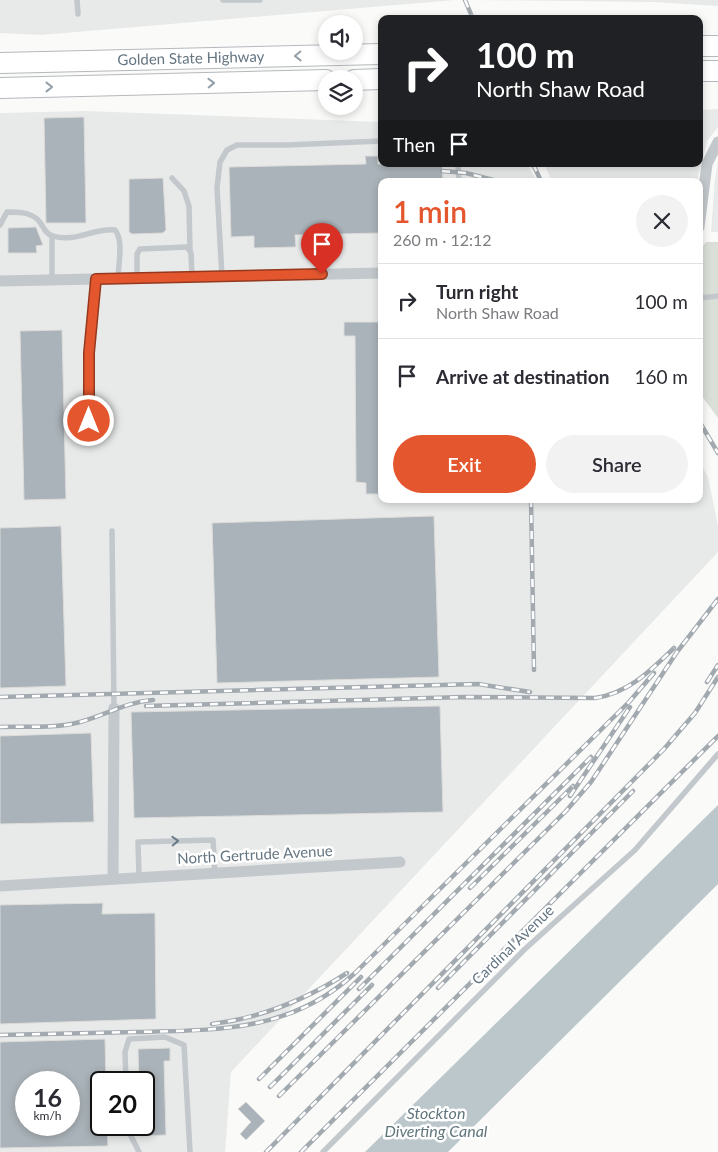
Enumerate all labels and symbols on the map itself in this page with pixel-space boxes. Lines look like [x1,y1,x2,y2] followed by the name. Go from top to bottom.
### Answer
[117,47,265,68] street label: Golden State Highway
[293,51,301,61] one-way arrow
[208,78,215,88] one-way arrow
[45,82,53,92] one-way arrow
[301,223,343,274] pin
[62,394,114,446] position arrow
[172,836,179,846] one-way arrow
[177,841,333,867] street label: North Gertrude Avenue
[468,901,557,988] street label: Cardinal Avenue
[90,1071,155,1136] speed limit sign: 20
[385,1103,488,1140] water label: Stockton Diverting Canal

